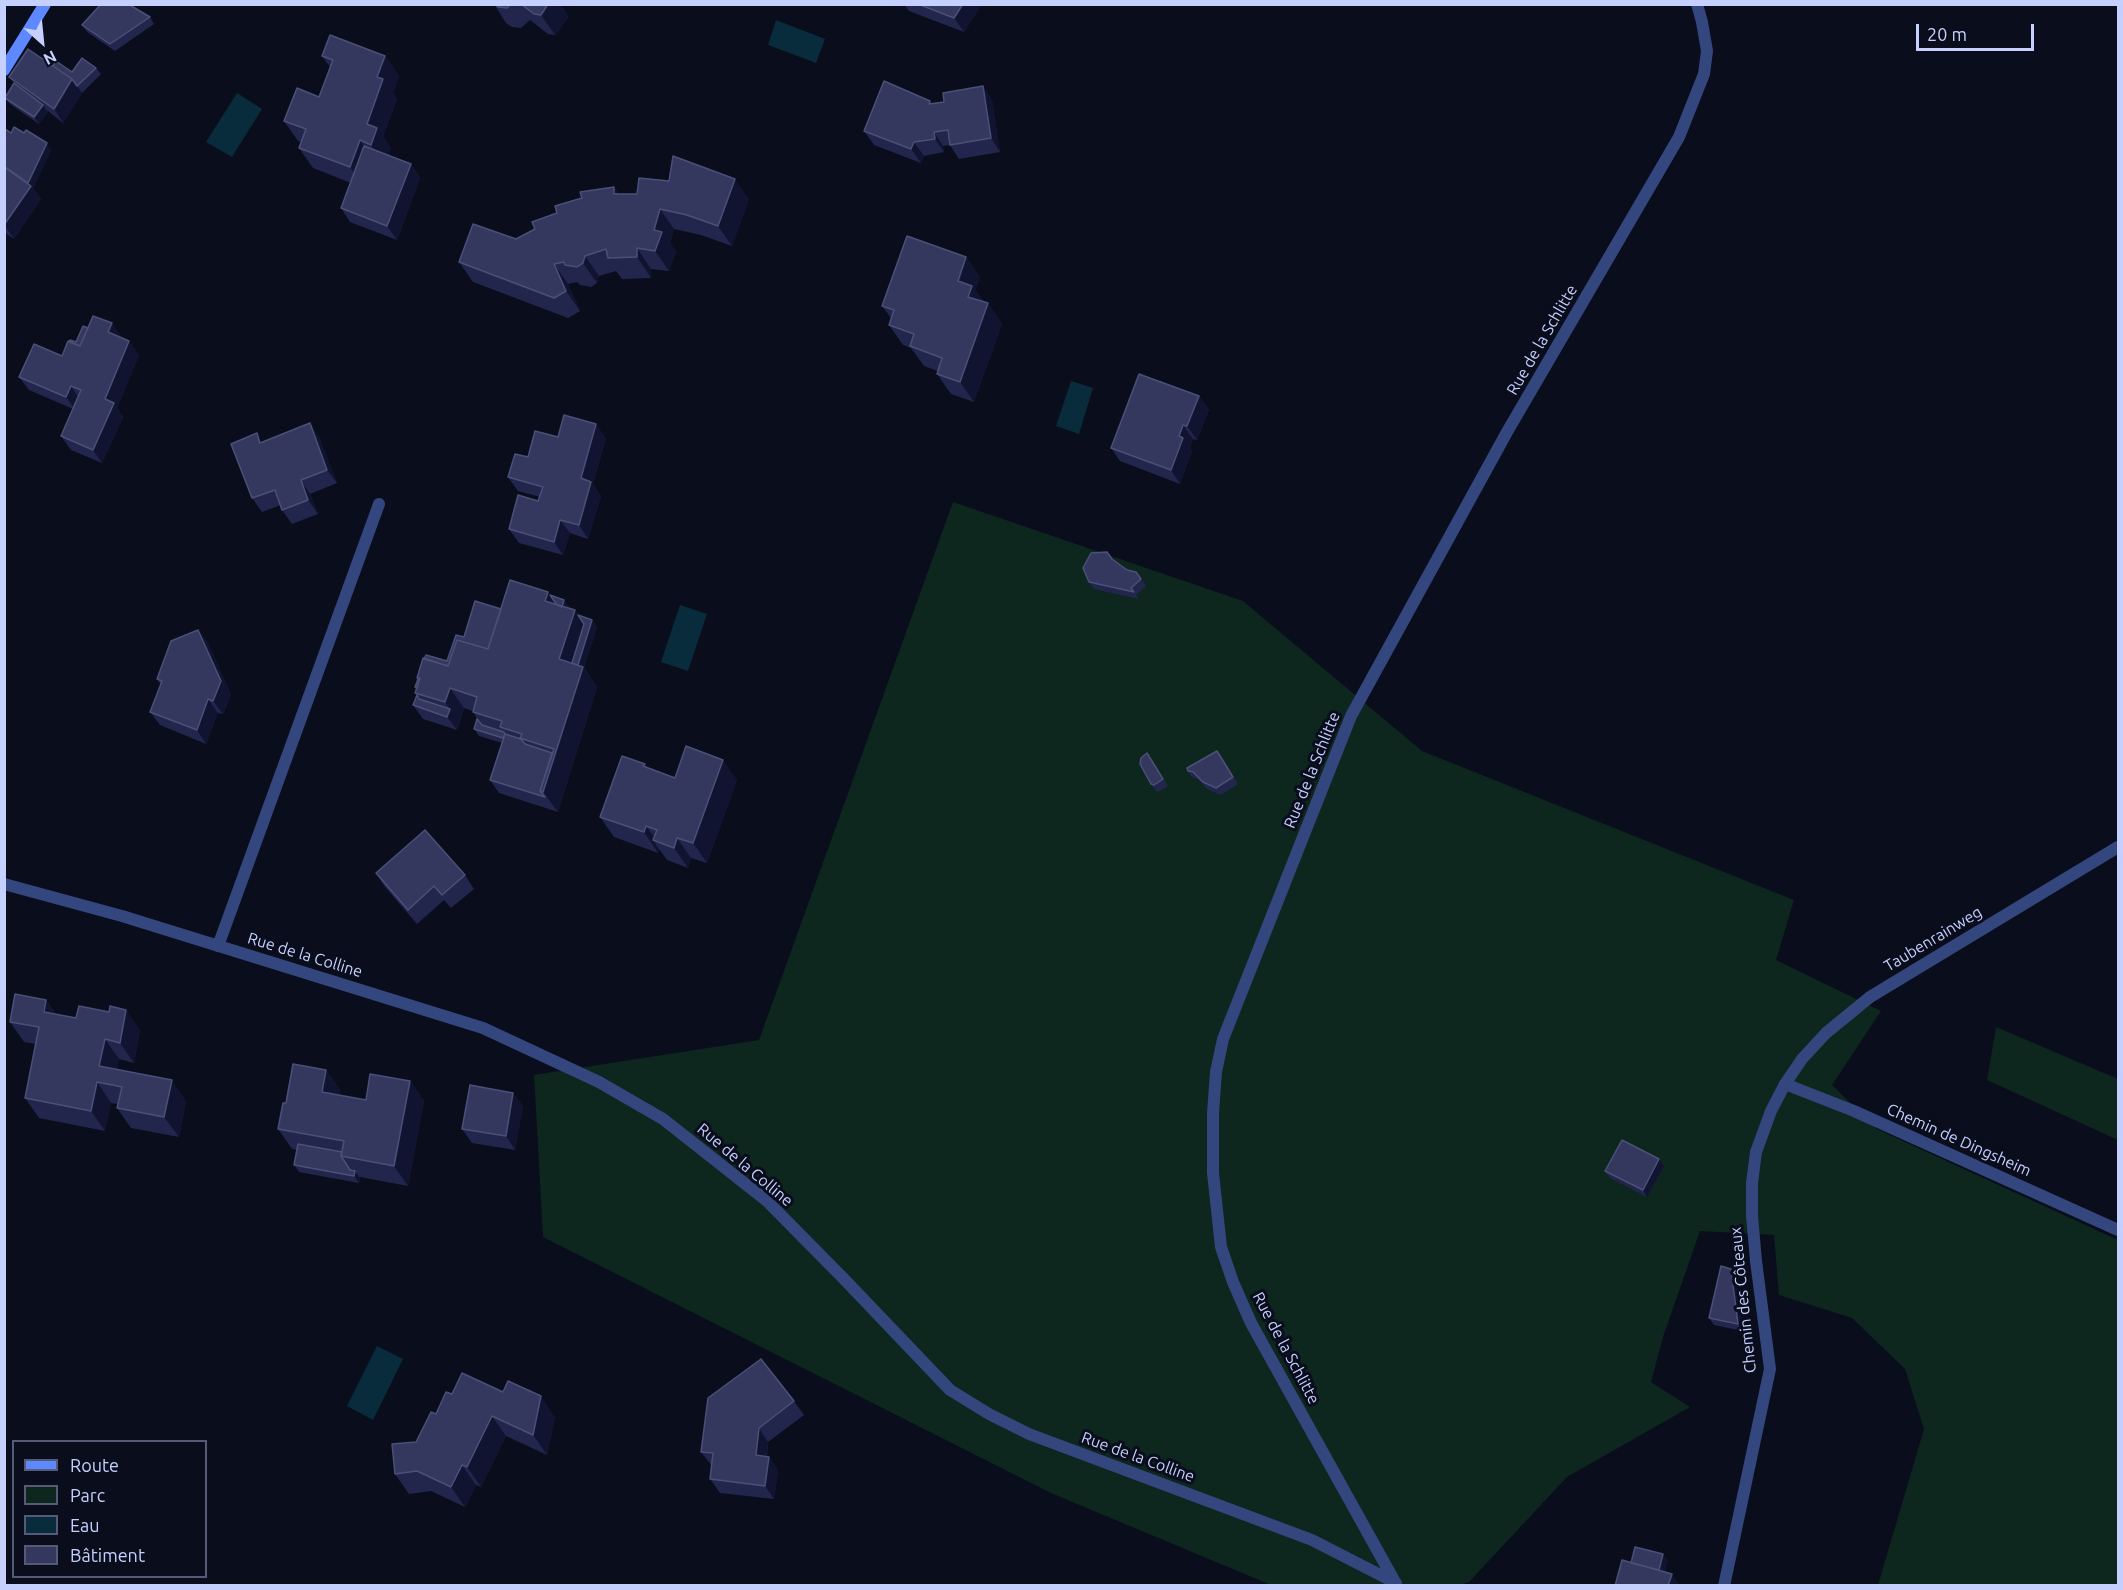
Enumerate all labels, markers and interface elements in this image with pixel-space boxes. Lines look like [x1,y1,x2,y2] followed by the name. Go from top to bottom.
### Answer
[12,12,72,72] north arrow
[1919,12,2038,50] scale bar
[1927,24,1967,44] text: 20 m
[41,47,60,69] text: N
[1503,282,1581,398] street label: Rue de la Schlitte
[1280,709,1344,831] street label: Rue de la Schlitte
[1881,902,1985,976] street label: Taubenrainweg
[245,928,365,982] street label: Rue de la Colline
[1884,1099,2034,1181] street label: Chemin de Dingsheim
[693,1119,797,1211] street label: Rue de la Colline
[1726,1226,1760,1374] street label: Chemin des Côteaux
[1248,1289,1324,1407] street label: Rue de la Schlitte
[1079,1428,1197,1486] street label: Rue de la Colline
[12,1440,207,1578] legend
[70,1455,119,1475] text: Route
[70,1485,105,1505] text: Parc
[70,1515,100,1535] text: Eau
[70,1545,145,1565] text: Bâtiment

